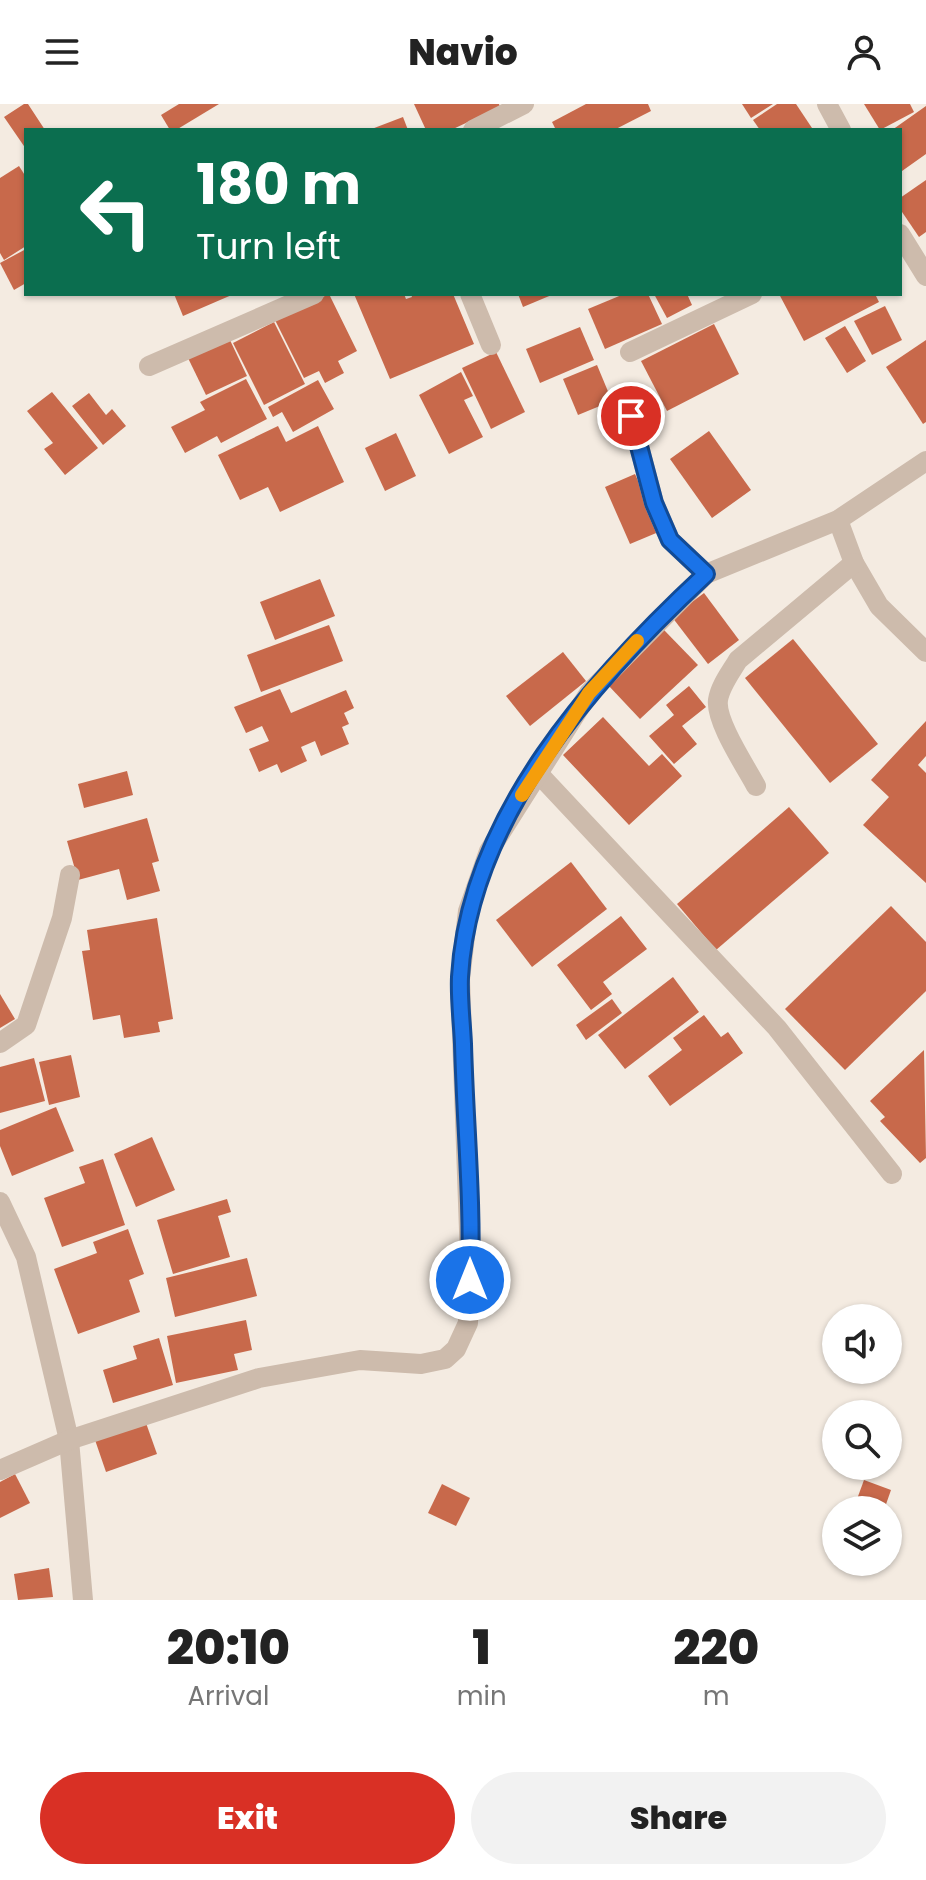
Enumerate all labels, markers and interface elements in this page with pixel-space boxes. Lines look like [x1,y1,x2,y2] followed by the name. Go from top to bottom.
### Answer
[408,27,518,78] text: Navio
[40,30,84,74] icon: menu
[842,30,886,74] icon: person
[196,145,361,224] text: 180 m
[64,160,168,264] icon: left
[196,221,341,272] text: Turn left
[597,382,665,450] pin
[609,394,653,438] icon: arrive
[428,1238,512,1322] position arrow
[822,1304,902,1576] map controls
[822,1304,902,1384] button: sound
[822,1400,902,1480] button: search
[822,1496,902,1576] button: layers
[167,1614,290,1681] text: 20:10
[472,1614,491,1681] text: 1
[673,1614,759,1681] text: 220
[187,1678,269,1714] text: Arrival
[457,1678,507,1714] text: min
[703,1678,730,1714] text: m
[40,1772,455,1864] button: Exit
[471,1772,886,1864] button: Share

